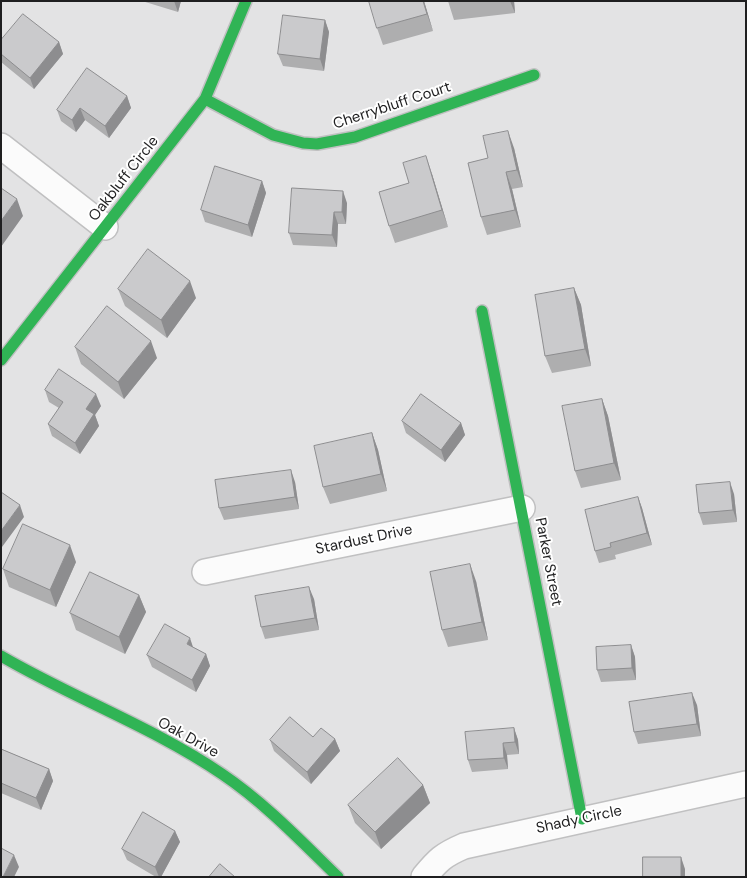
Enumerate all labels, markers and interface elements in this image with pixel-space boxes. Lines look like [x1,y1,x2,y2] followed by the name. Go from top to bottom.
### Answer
[331,79,453,133] street label: Cherrybluff Court
[85,133,163,225] street label: Oakbluff Circle
[531,516,565,608] street label: Parker Street
[314,521,414,559] street label: Stardust Drive
[154,714,222,762] street label: Oak Drive
[534,802,624,838] street label: Shady Circle

